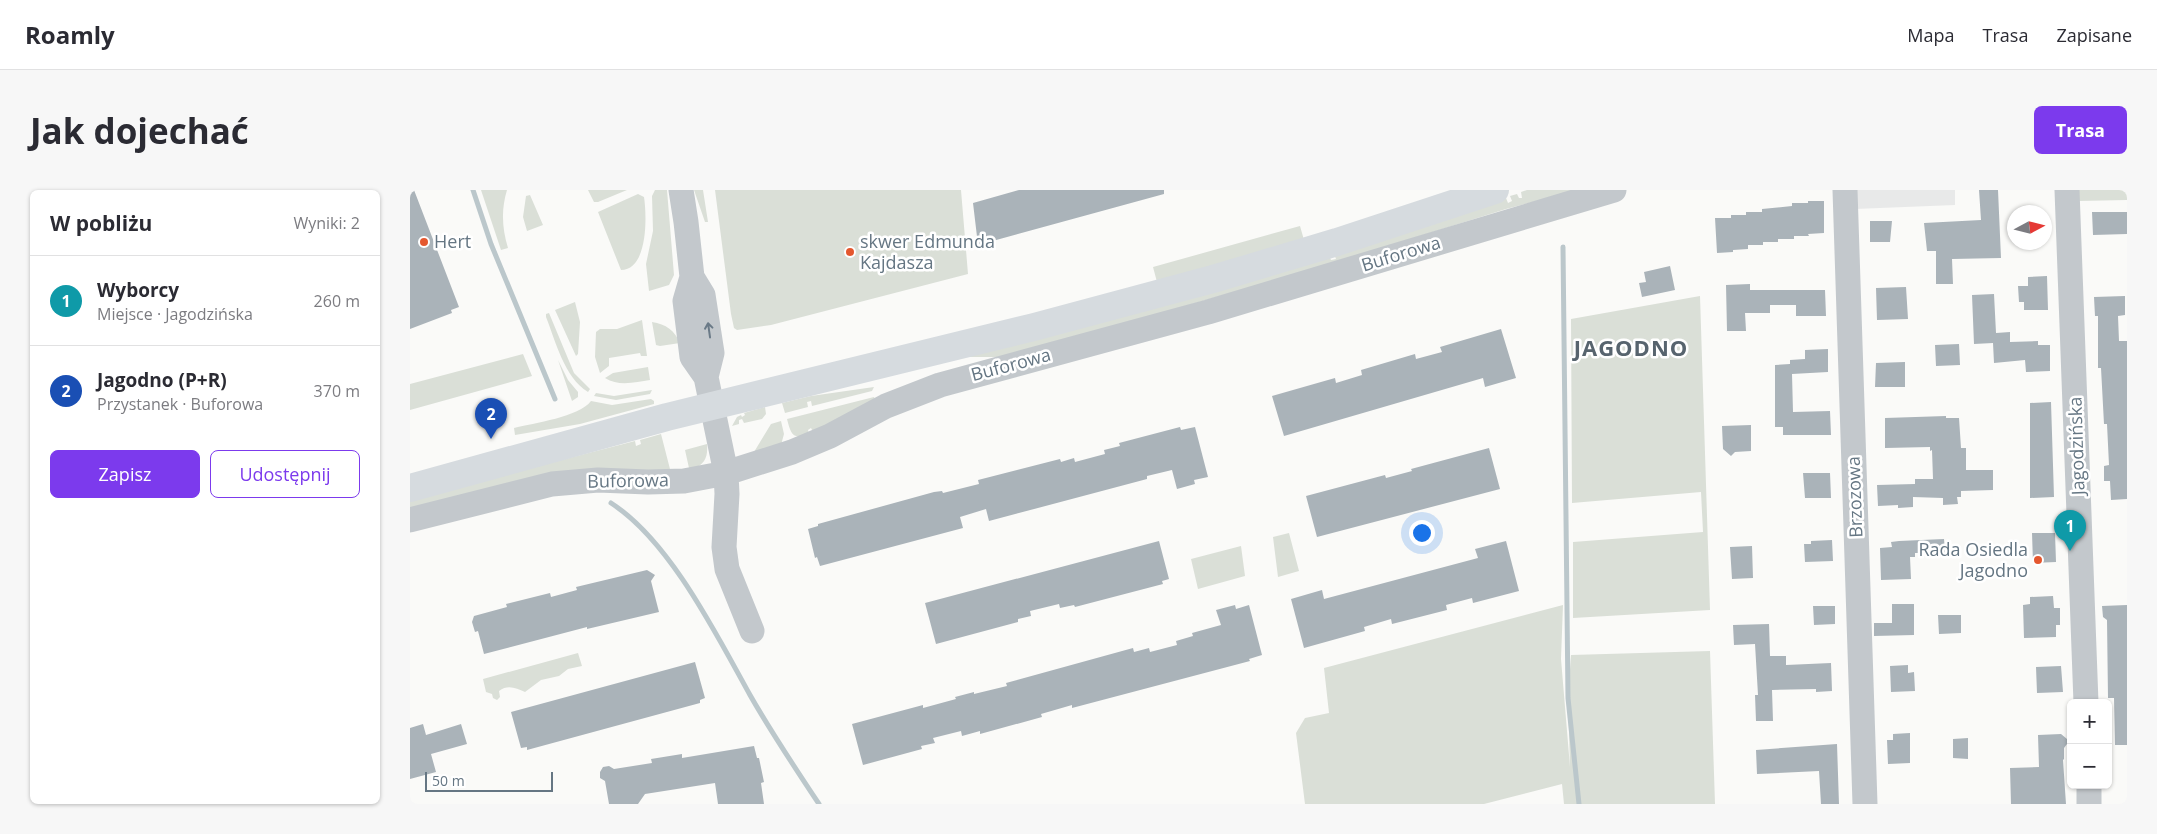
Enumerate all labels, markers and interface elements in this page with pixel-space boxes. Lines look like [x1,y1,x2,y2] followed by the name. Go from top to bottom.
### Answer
[25,18,115,51] text: Roamly
[1907,23,1955,47] text: Mapa
[1983,23,2028,47] text: Trasa
[2056,23,2132,47] text: Zapisane
[2034,106,2127,154] button: Trasa
[30,107,249,154] text: Jak dojechać
[2007,205,2052,250] north arrow
[50,209,152,237] text: W pobliżu
[293,212,360,234] text: Wyniki: 2
[434,229,471,253] place label: Hert
[860,229,995,274] place label: skwer Edmunda Kajdasza
[1358,230,1443,276] street label: Buforowa
[418,236,430,248] marker: Hert
[844,246,856,258] marker: skwer Edmunda Kajdasza
[97,277,179,303] text: Wyborcy
[61,290,71,312] text: 1
[314,290,360,312] text: 260 m
[97,303,253,325] text: Miejsce · Jagodzińska
[704,322,714,338] one-way arrow
[1572,332,1688,362] district label: JAGODNO
[968,342,1053,386] street label: Buforowa
[97,367,227,393] text: Jagodno (P+R)
[61,380,71,402] text: 2
[314,380,360,402] text: 370 m
[97,393,263,415] text: Przystanek · Buforowa
[2062,396,2090,498] street label: Jagodzińska
[475,398,507,439] pin: 2
[50,450,200,498] button: Zapisz
[210,450,360,498] button: Udostępnij
[1841,456,1867,538] street label: Brzozowa
[587,467,669,493] street label: Buforowa
[2054,510,2086,551] pin: 1
[1409,520,1435,546] your location
[1918,537,2028,582] place label: Rada Osiedla Jagodno
[2032,554,2044,566] marker: Rada Osiedla Jagodno
[2067,699,2112,789] map controls
[2067,699,2112,744] button: +
[2067,744,2112,789] button: −
[425,769,552,792] scale bar
[432,771,465,790] text: 50 m

